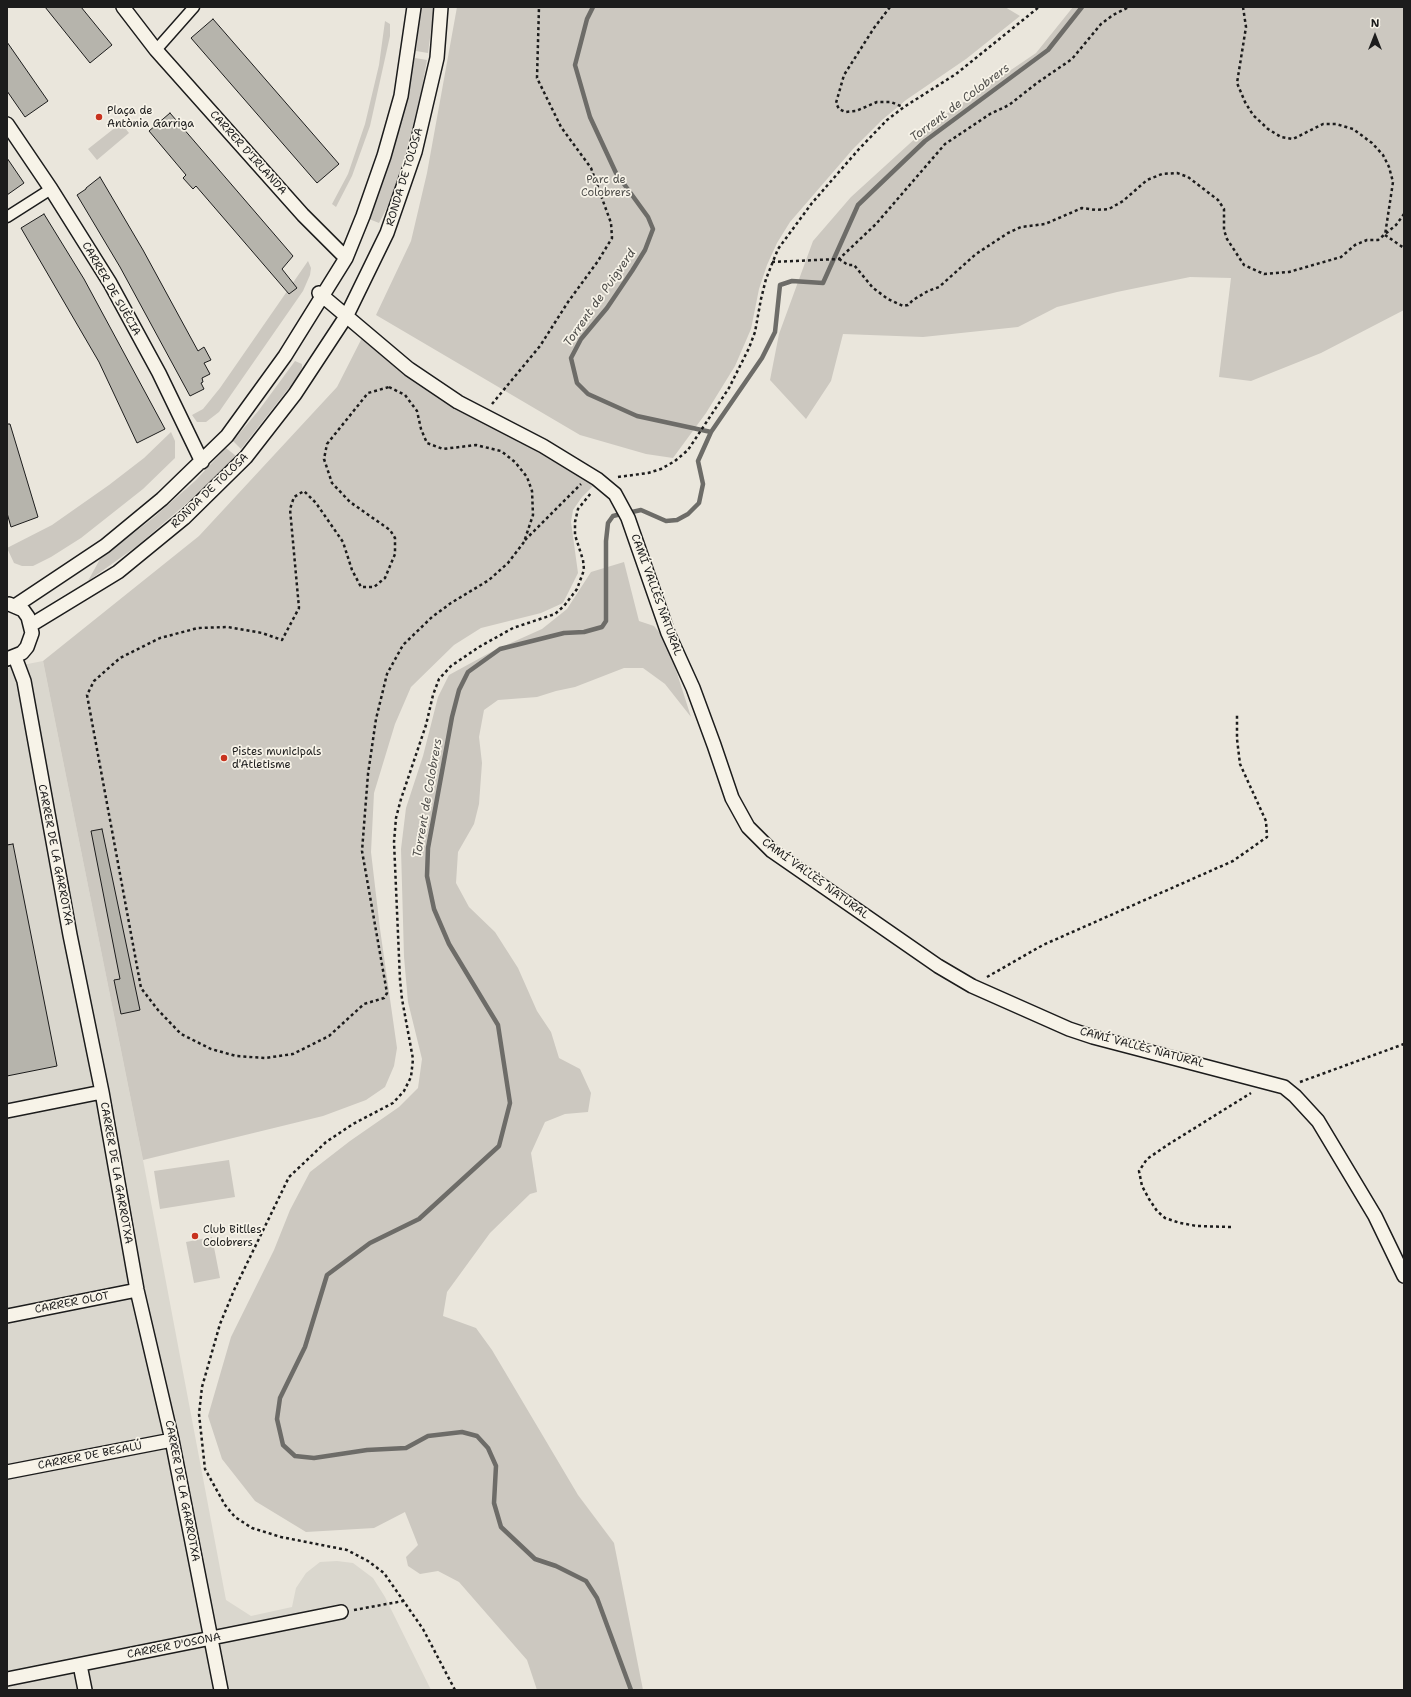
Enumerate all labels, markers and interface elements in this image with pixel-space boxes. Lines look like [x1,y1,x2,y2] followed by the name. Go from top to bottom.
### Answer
[1355,16,1395,56] north arrow
[1371,16,1379,31] text: N
[907,61,1013,145] water label: Torrent de Colobrers
[107,104,194,130] place label: Plaça de Antònia Garriga
[207,108,289,198] street label: CARRER D'IRLANDA
[94,112,104,122] marker: Plaça de Antònia Garriga
[384,126,426,228] street label: RONDA DE TOLOSA
[581,173,631,199] park label: Parc de Colobrers
[79,240,143,338] street label: CARRER DE SUÈCIA
[561,246,639,350] water label: Torrent de Puigverd
[169,451,251,531] street label: RONDA DE TOLOSA
[628,532,684,658] street label: CAMÍ VALLÈS NATURAL
[410,737,446,859] water label: Torrent de Colobrers
[232,745,322,771] place label: Pistes municipals d'Atletisme
[219,753,229,763] marker: Pistes municipals d'Atletisme
[35,783,75,927] street label: CARRER DE LA GARROTXA
[759,836,871,922] street label: CAMÍ VALLÈS NATURAL
[1078,1025,1206,1071] street label: CAMÍ VALLÈS NATURAL
[97,1101,135,1245] street label: CARRER DE LA GARROTXA
[203,1223,262,1249] place label: Club Bitlles Colobrers
[190,1231,200,1241] marker: Club Bitlles Colobrers
[34,1289,110,1317] street label: CARRER OLOT
[162,1419,202,1563] street label: CARRER DE LA GARROTXA
[37,1439,143,1473] street label: CARRER DE BESALÚ
[126,1630,222,1662] street label: CARRER D'OSONA

